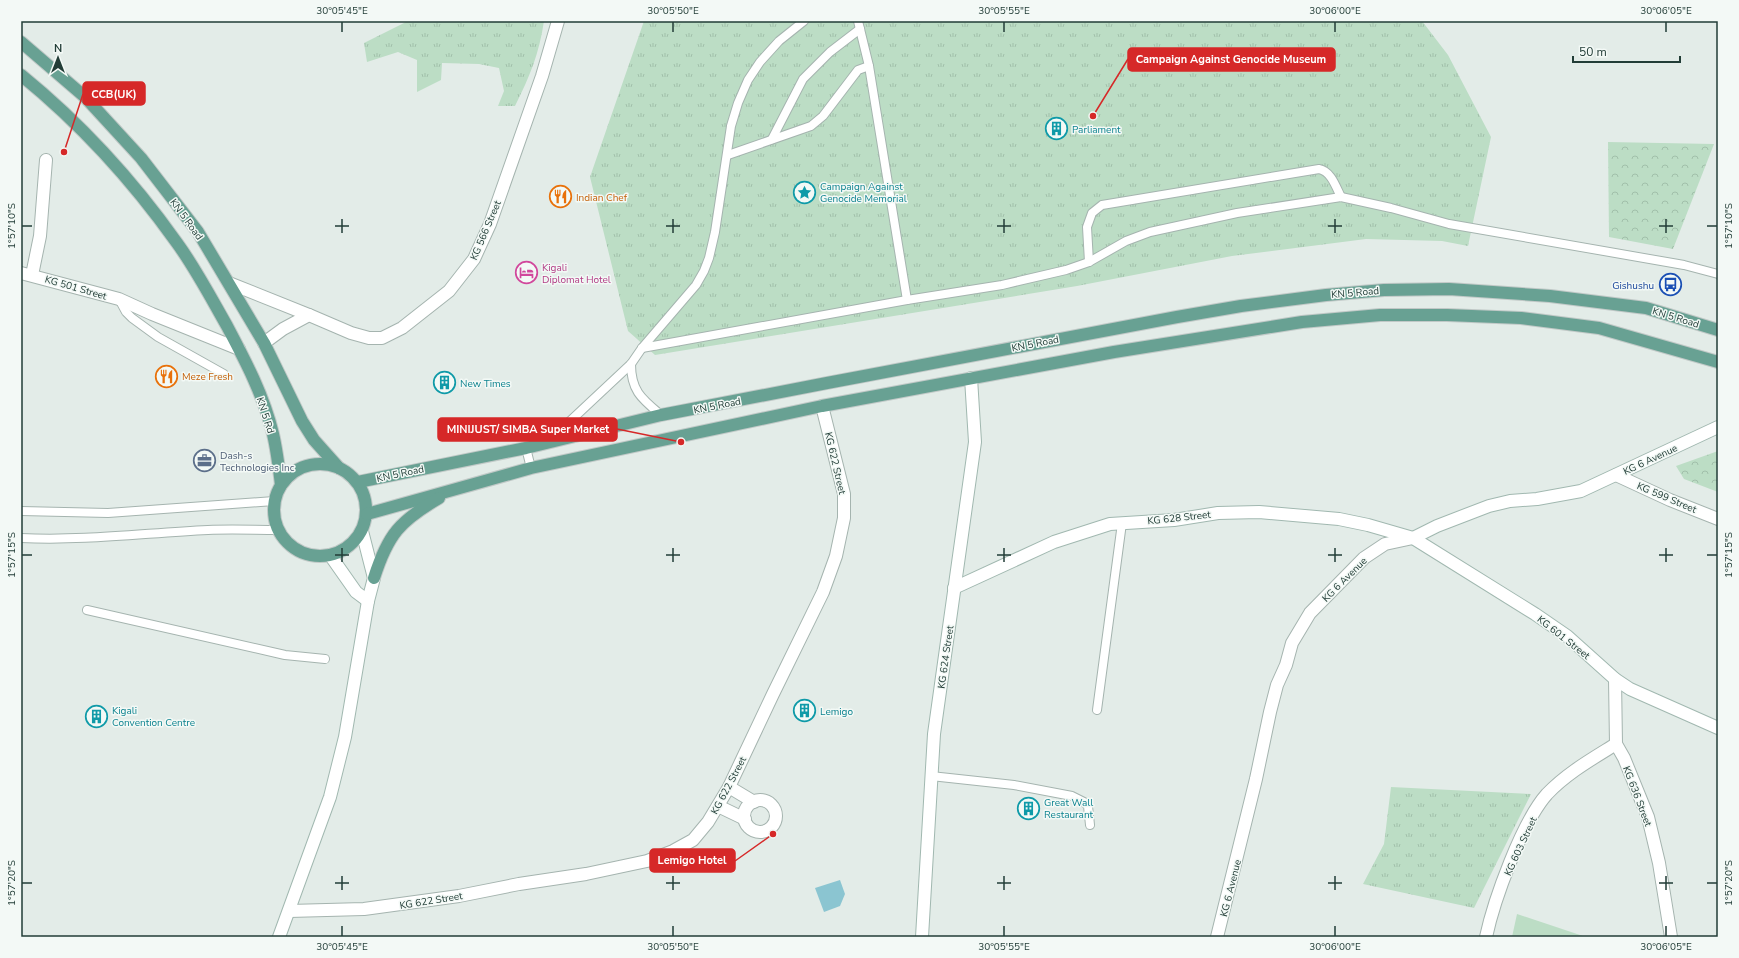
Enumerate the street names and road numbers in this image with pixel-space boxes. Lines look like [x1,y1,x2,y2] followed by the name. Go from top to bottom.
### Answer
[166,196,206,243] street label: KN 5 Road
[467,198,505,262] street label: KG 566 Street
[43,272,109,304] street label: KG 501 Street
[1331,284,1380,302] street label: KN 5 Road
[1651,304,1701,332] street label: KN 5 Road
[1010,332,1060,355] street label: KN 5 Road
[692,394,742,417] street label: KN 5 Road
[253,395,278,435] street label: KN 5 Rd
[821,431,849,496] street label: KG 622 Street
[1621,441,1680,479] street label: KG 6 Avenue
[375,462,425,486] street label: KN 5 Road
[1635,479,1699,517] street label: KG 599 Street
[1147,508,1212,528] street label: KG 628 Street
[1319,554,1370,605] street label: KG 6 Avenue
[1534,613,1593,663] street label: KG 601 Street
[935,624,957,690] street label: KG 624 Street
[708,754,750,817] street label: KG 622 Street
[1619,764,1655,829] street label: KG 636 Street
[1501,814,1541,878] street label: KG 603 Street
[1217,858,1245,918] street label: KG 6 Avenue
[399,889,464,913] street label: KG 622 Street

